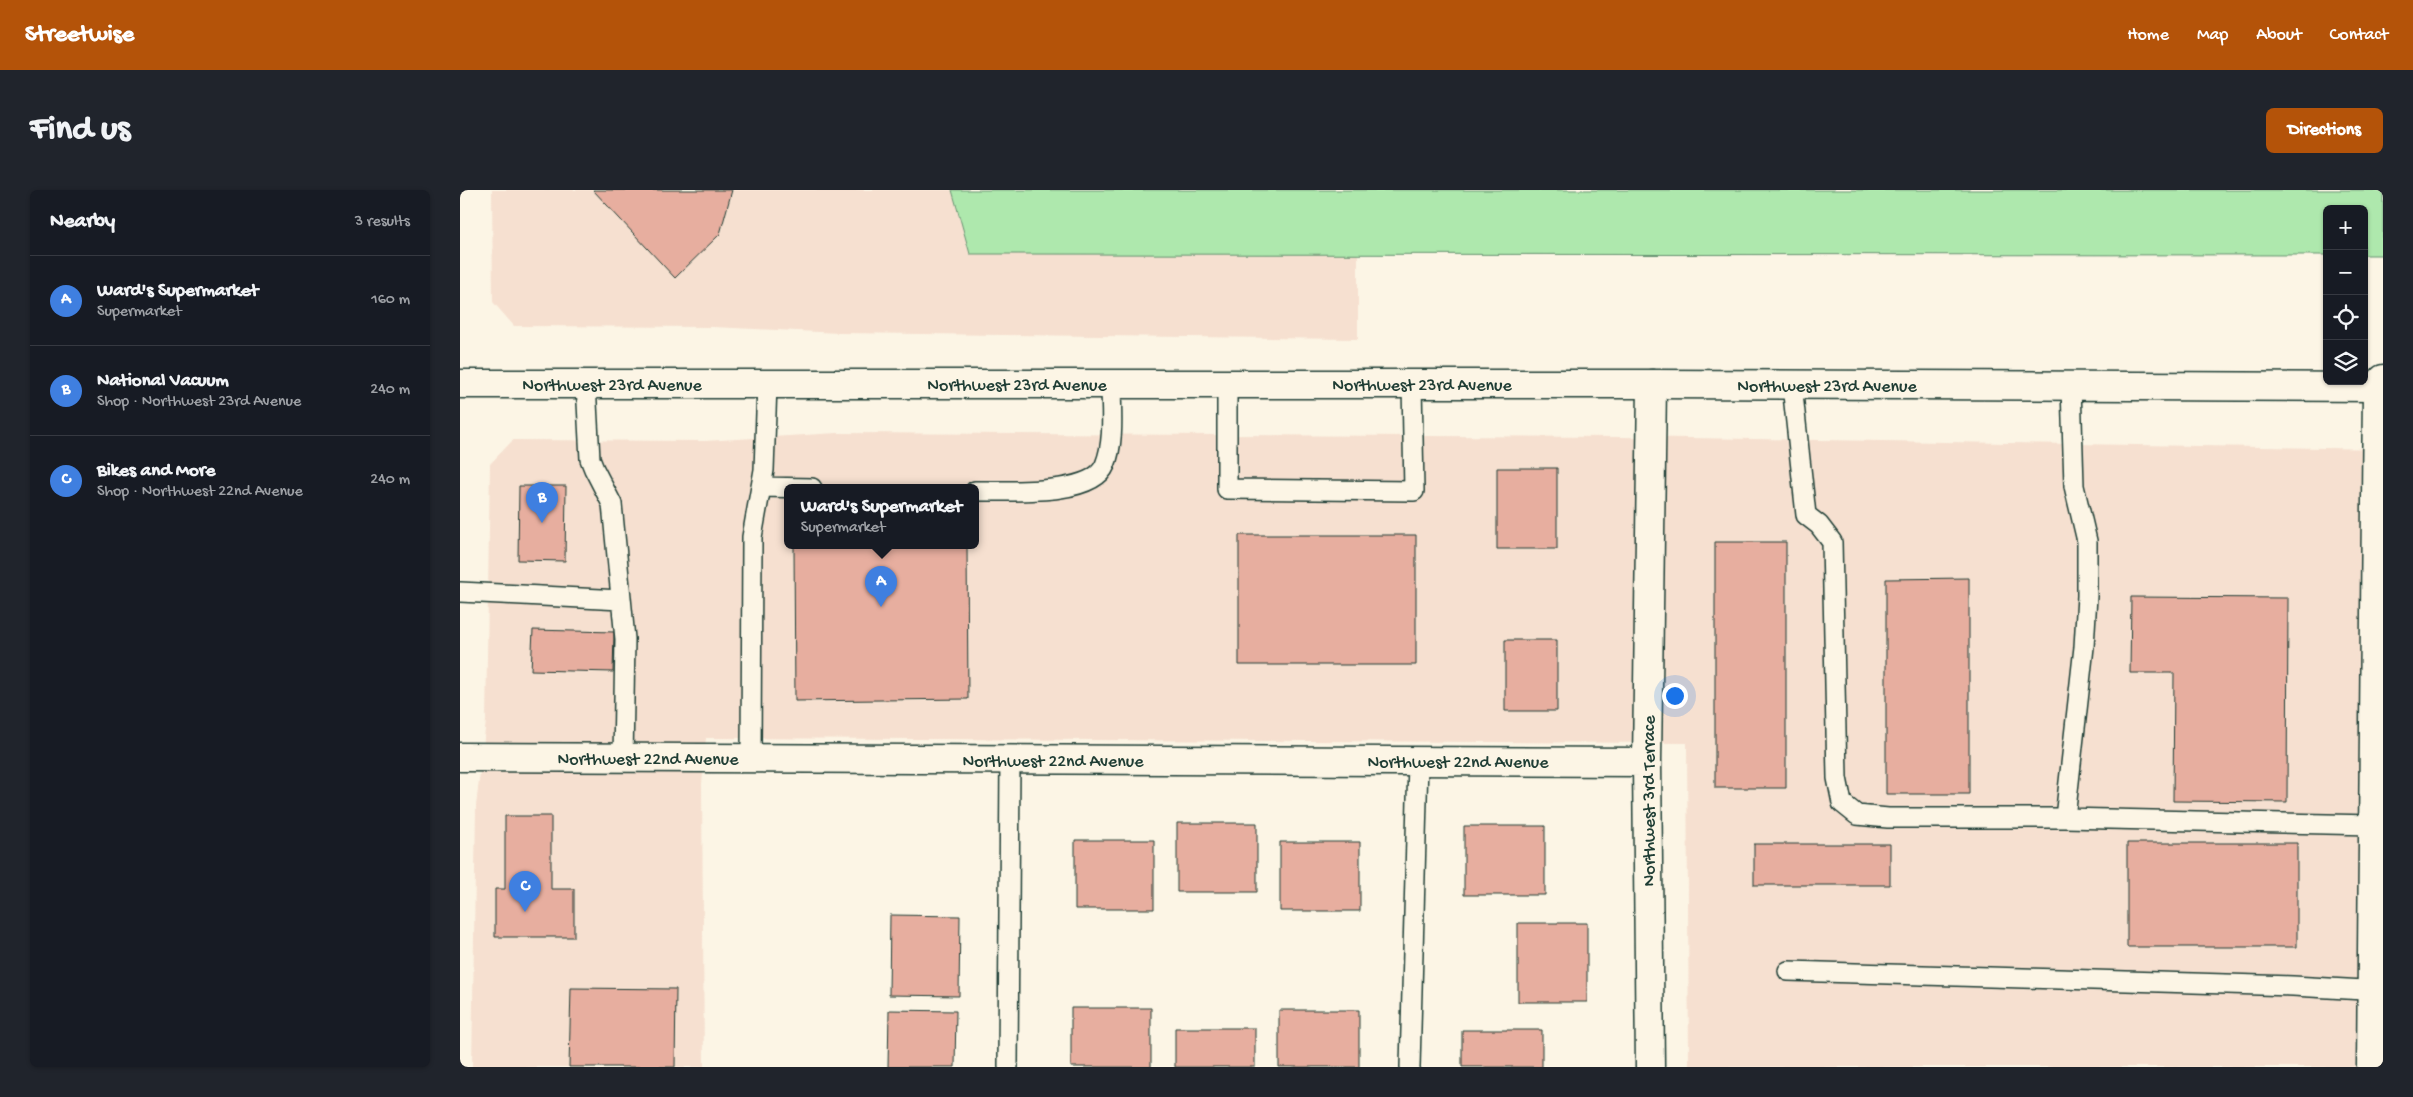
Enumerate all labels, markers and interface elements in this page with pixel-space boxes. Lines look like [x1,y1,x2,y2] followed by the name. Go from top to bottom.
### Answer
[25,21,134,50] text: Streetwise
[2127,25,2169,46] text: Home
[2197,25,2228,46] text: Map
[2256,25,2302,46] text: About
[2330,25,2388,46] text: Contact
[2266,108,2383,153] button: Directions
[30,110,130,151] text: Find us
[2323,205,2368,385] map controls
[2323,205,2368,250] button: +
[50,210,115,235] text: Nearby
[355,213,410,232] text: 3 results
[2323,250,2368,295] button: −
[97,280,258,303] text: Ward's Supermarket
[61,291,71,310] text: A
[371,291,410,310] text: 160 m
[2323,295,2368,340] button: locate
[97,303,182,322] text: Supermarket
[2323,340,2368,385] button: layers
[97,370,229,393] text: National Vacuum
[522,376,702,397] street label: Northwest 23rd Avenue
[927,376,1107,397] street label: Northwest 23rd Avenue
[1332,376,1512,397] street label: Northwest 23rd Avenue
[1737,377,1917,398] street label: Northwest 23rd Avenue
[62,381,70,400] text: B
[370,381,410,400] text: 240 m
[97,393,301,412] text: Shop · Northwest 23rd Avenue
[97,460,215,483] text: Bikes and More
[62,471,70,490] text: C
[370,471,410,490] text: 240 m
[526,482,558,523] pin: B
[97,483,303,502] text: Shop · Northwest 22nd Avenue
[784,484,979,549] popup
[801,496,962,519] text: Ward's Supermarket
[801,519,885,538] text: Supermarket
[865,566,897,607] pin: A
[1662,683,1688,709] your location
[1640,715,1661,886] street label: Northwest 3rd Terrace
[557,750,739,771] street label: Northwest 22nd Avenue
[962,752,1144,773] street label: Northwest 22nd Avenue
[1367,753,1549,774] street label: Northwest 22nd Avenue
[509,871,541,912] pin: C

